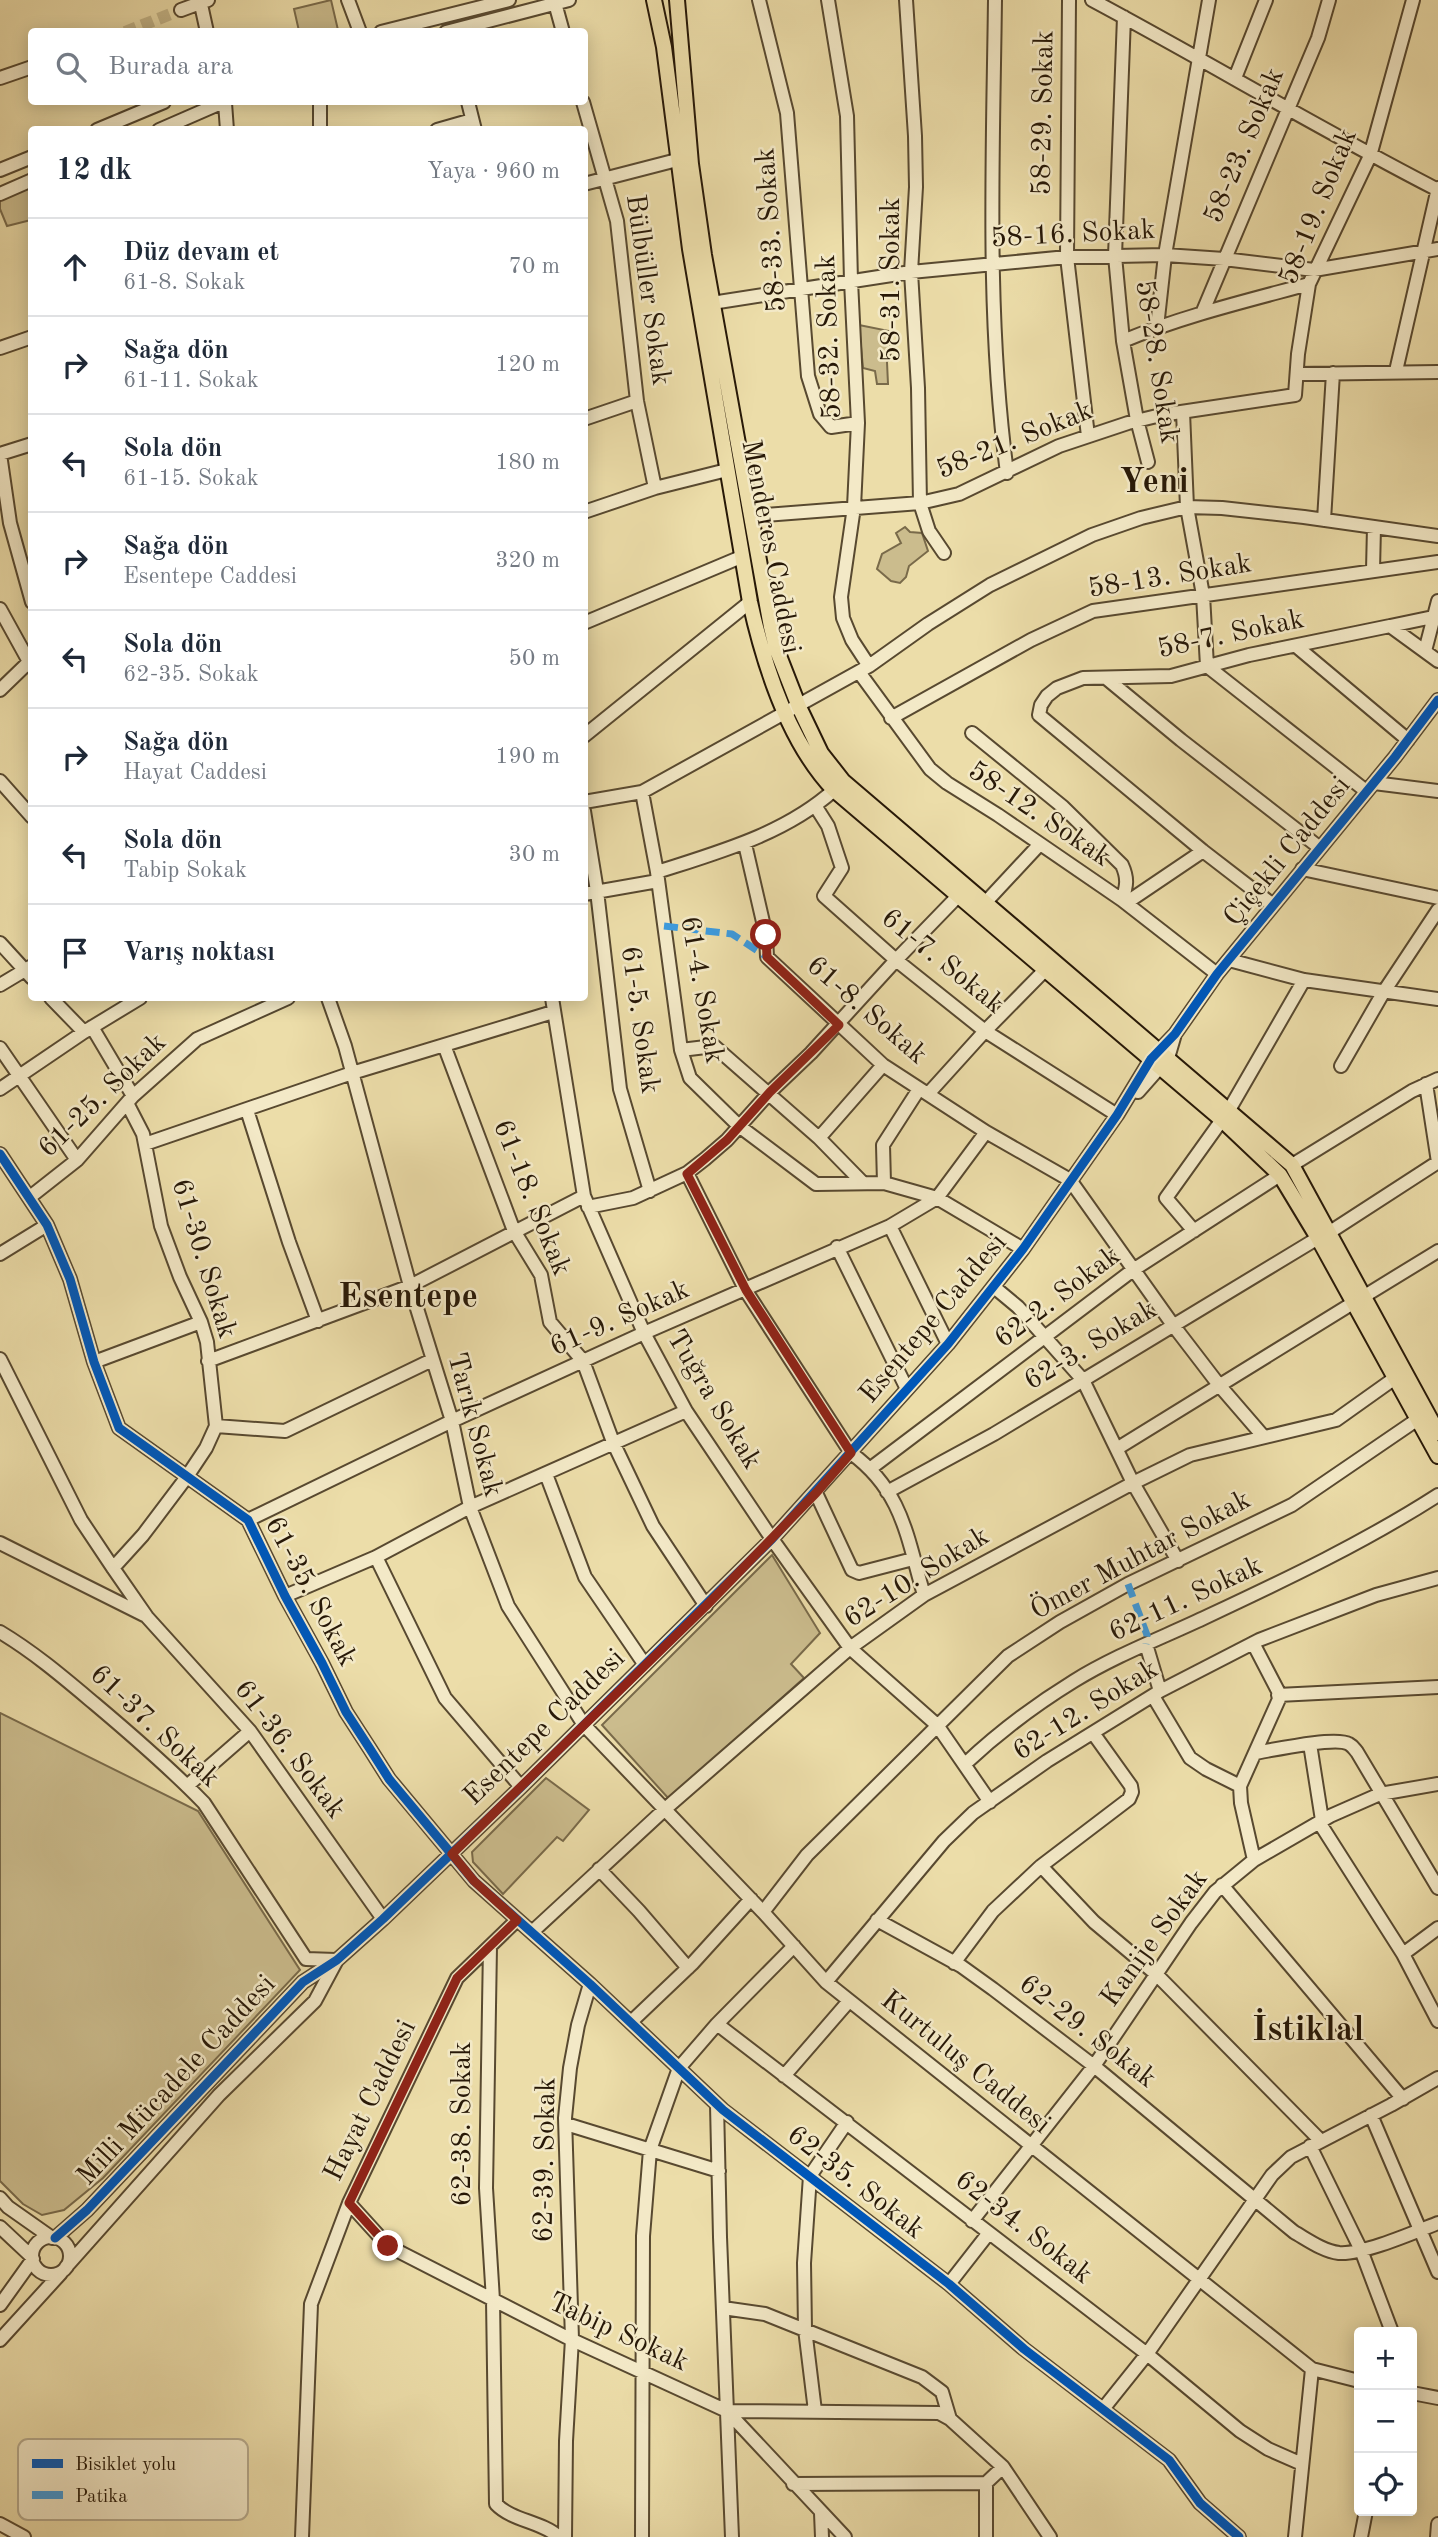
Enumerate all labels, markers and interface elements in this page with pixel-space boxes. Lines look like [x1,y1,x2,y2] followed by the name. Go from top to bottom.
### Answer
[28,28,588,105] search box
[1029,30,1059,196] street label: 58-29. Sokak
[52,48,90,86] icon: search
[108,54,233,80] text: Burada ara
[1200,64,1290,228] street label: 58-23. Sokak
[1275,125,1363,289] street label: 58-19. Sokak
[752,147,792,313] street label: 58-33. Sokak
[56,156,132,186] text: 12 dk
[427,160,560,183] text: Yaya · 960 m
[620,193,674,387] street label: Bülbüller Sokak
[878,197,906,363] street label: 58-31. Sokak
[990,217,1156,253] street label: 58-16. Sokak
[123,240,279,266] text: Düz devam et
[56,248,94,286] icon: ahead
[813,254,847,420] street label: 58-32. Sokak
[509,255,560,278] text: 70 m
[123,271,245,294] text: 61-8. Sokak
[1129,278,1183,446] street label: 58-28. Sokak
[123,338,229,364] text: Sağa dön
[56,346,94,384] icon: right
[495,353,560,376] text: 120 m
[123,369,259,392] text: 61-11. Sokak
[933,397,1097,485] street label: 58-21. Sokak
[123,436,222,462] text: Sola dön
[735,437,805,657] street label: Menderes Caddesi
[56,444,94,482] icon: left
[495,451,560,474] text: 180 m
[1119,465,1189,500] district label: Yeni
[123,467,259,490] text: 61-15. Sokak
[123,534,229,560] text: Sağa dön
[56,542,94,580] icon: right
[495,549,560,572] text: 320 m
[1086,550,1254,604] street label: 58-13. Sokak
[123,565,297,588] text: Esentepe Caddesi
[1155,606,1307,664] street label: 58-7. Sokak
[123,632,222,658] text: Sola dön
[56,640,94,678] icon: left
[509,647,560,670] text: 50 m
[123,663,259,686] text: 62-35. Sokak
[123,730,229,756] text: Sağa dön
[56,738,94,776] icon: right
[495,745,560,768] text: 190 m
[963,757,1115,873] street label: 58-12. Sokak
[123,761,267,784] text: Hayat Caddesi
[1219,772,1357,932] street label: Çiçekli Caddesi
[123,828,222,854] text: Sola dön
[56,836,94,874] icon: left
[509,843,560,866] text: 30 m
[123,859,247,882] text: Tabip Sokak
[875,904,1009,1020] street label: 61-7. Sokak
[674,914,728,1066] street label: 61-4. Sokak
[750,919,781,950] route start
[56,934,94,972] icon: arrive
[123,940,275,966] text: Varış noktası
[615,944,663,1096] street label: 61-5. Sokak
[801,952,931,1070] street label: 61-8. Sokak
[34,1029,172,1163] street label: 61-25. Sokak
[487,1116,575,1280] street label: 61-18. Sokak
[165,1176,241,1342] street label: 61-30. Sokak
[855,1229,1013,1409] street label: Esentepe Caddesi
[990,1242,1126,1354] street label: 62-2. Sokak
[546,1276,694,1362] street label: 61-9. Sokak
[338,1280,478,1315] district label: Esentepe
[1020,1296,1162,1396] street label: 62-3. Sokak
[660,1325,766,1475] street label: Tuğra Sokak
[441,1350,507,1500] street label: Tarık Sokak
[1024,1483,1256,1626] street label: Ömer Muhtar Sokak
[259,1512,361,1672] street label: 61-35. Sokak
[840,1522,994,1634] street label: 62-10. Sokak
[1105,1552,1267,1648] street label: 62-11. Sokak
[459,1644,631,1812] street label: Esentepe Caddesi
[1009,1655,1163,1767] street label: 62-12. Sokak
[84,1660,224,1794] street label: 61-37. Sokak
[228,1676,350,1824] street label: 61-36. Sokak
[1096,1865,1214,2013] street label: Kanije Sokak
[73,1970,281,2192] street label: Milli Mücadele Caddesi
[1013,1970,1161,2094] street label: 62-29. Sokak
[875,1986,1055,2140] street label: Kurtuluş Caddesi
[1252,2008,1364,2048] district label: İstiklal
[320,2016,422,2186] street label: Hayat Caddesi
[449,2041,477,2207] street label: 62-38. Sokak
[531,2077,561,2243] street label: 62-39. Sokak
[781,2121,929,2245] street label: 62-35. Sokak
[949,2166,1097,2290] street label: 62-34. Sokak
[372,2230,403,2261] route end
[544,2288,692,2378] street label: Tabip Sokak
[1354,2327,1417,2516] map controls
[1354,2327,1417,2390] button: +
[1354,2390,1417,2453] button: −
[18,2439,248,2520] legend
[1354,2453,1417,2516] button: locate
[75,2456,176,2475] text: Bisiklet yolu
[75,2488,128,2507] text: Patika

